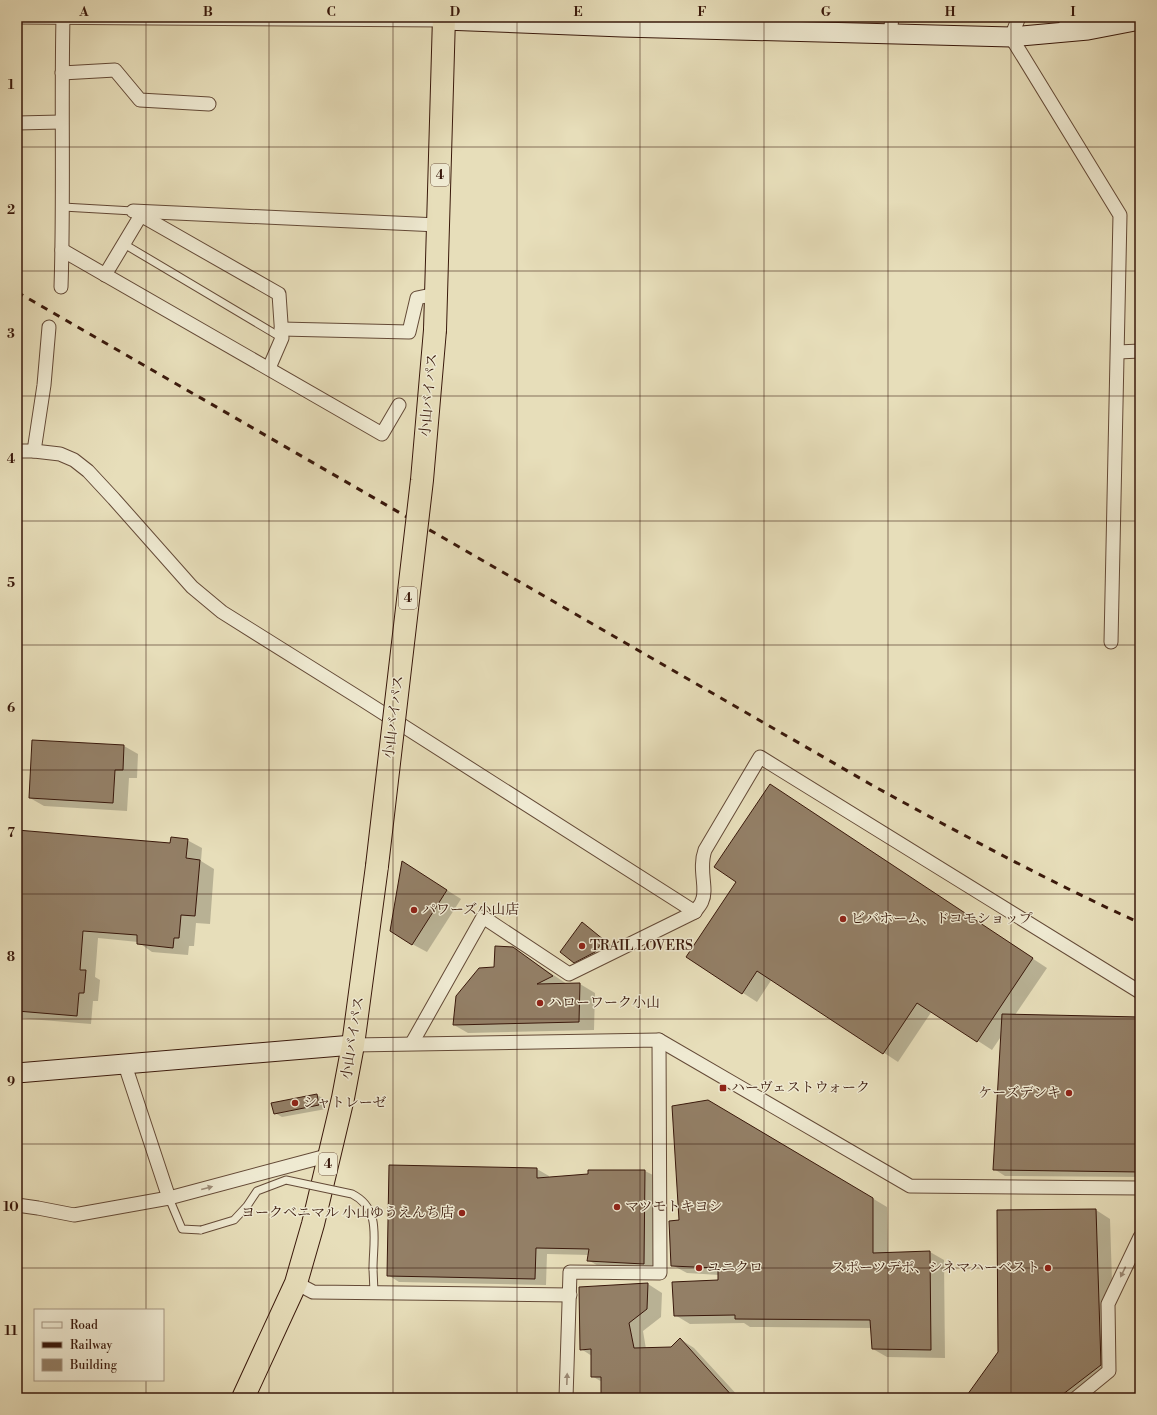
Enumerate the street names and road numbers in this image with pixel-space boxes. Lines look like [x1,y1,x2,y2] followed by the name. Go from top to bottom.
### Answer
[431,164,449,186] road number: 4
[416,353,442,437] street label: 小山バイパス
[399,587,417,609] road number: 4
[380,674,408,760] street label: 小山バイパス
[338,995,368,1081] street label: 小山バイパス
[319,1153,337,1175] road number: 4

